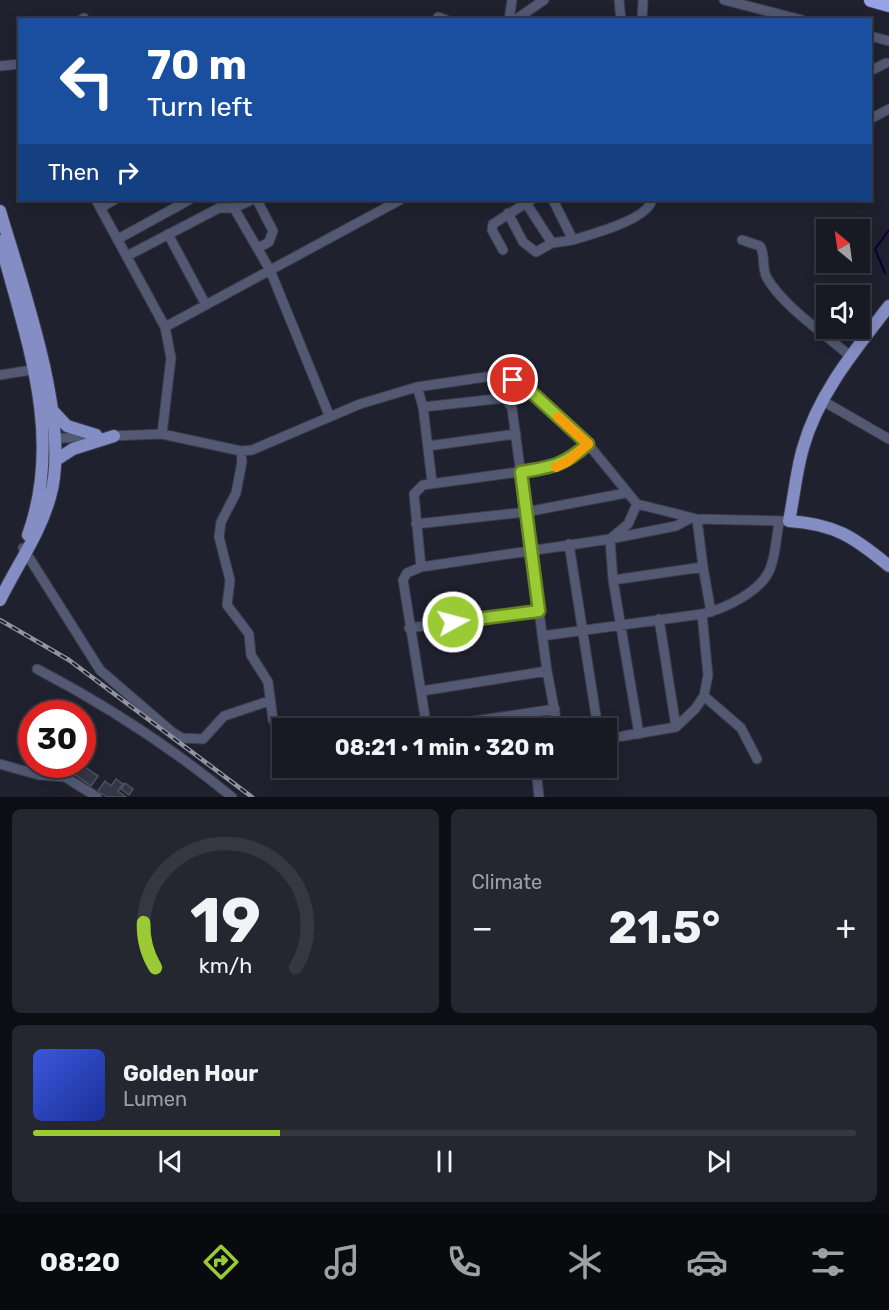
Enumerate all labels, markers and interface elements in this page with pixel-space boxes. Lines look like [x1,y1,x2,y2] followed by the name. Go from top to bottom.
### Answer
[147,40,247,90] text: 70 m
[48,42,126,120] icon: left
[147,91,252,123] text: Turn left
[111,156,144,189] icon: right
[48,159,99,186] text: Then
[816,219,870,273] north arrow
[816,219,870,339] map controls
[816,285,870,339] button: sound
[487,354,538,405] pin
[496,363,529,396] icon: arrive
[421,590,485,654] position arrow
[18,700,96,778] speed limit sign: 30
[335,734,554,761] text: 08:21 · 1 min · 320 m
[472,870,542,894] text: Climate
[190,884,261,958] text: 19
[608,901,720,954] text: 21.5°
[472,908,493,947] text: −
[835,908,856,947] text: +
[198,953,252,978] text: km/h
[123,1060,258,1087] text: Golden Hour
[123,1087,187,1111] text: Lumen
[154,1145,187,1178] icon: previous
[428,1145,461,1178] icon: pause
[702,1145,735,1178] icon: next
[200,1241,242,1283] icon: directions
[321,1241,363,1283] icon: music
[443,1241,485,1283] icon: phone
[564,1241,606,1283] icon: climate
[686,1241,728,1283] icon: car
[807,1241,849,1283] icon: filters
[40,1246,120,1278] text: 08:20

